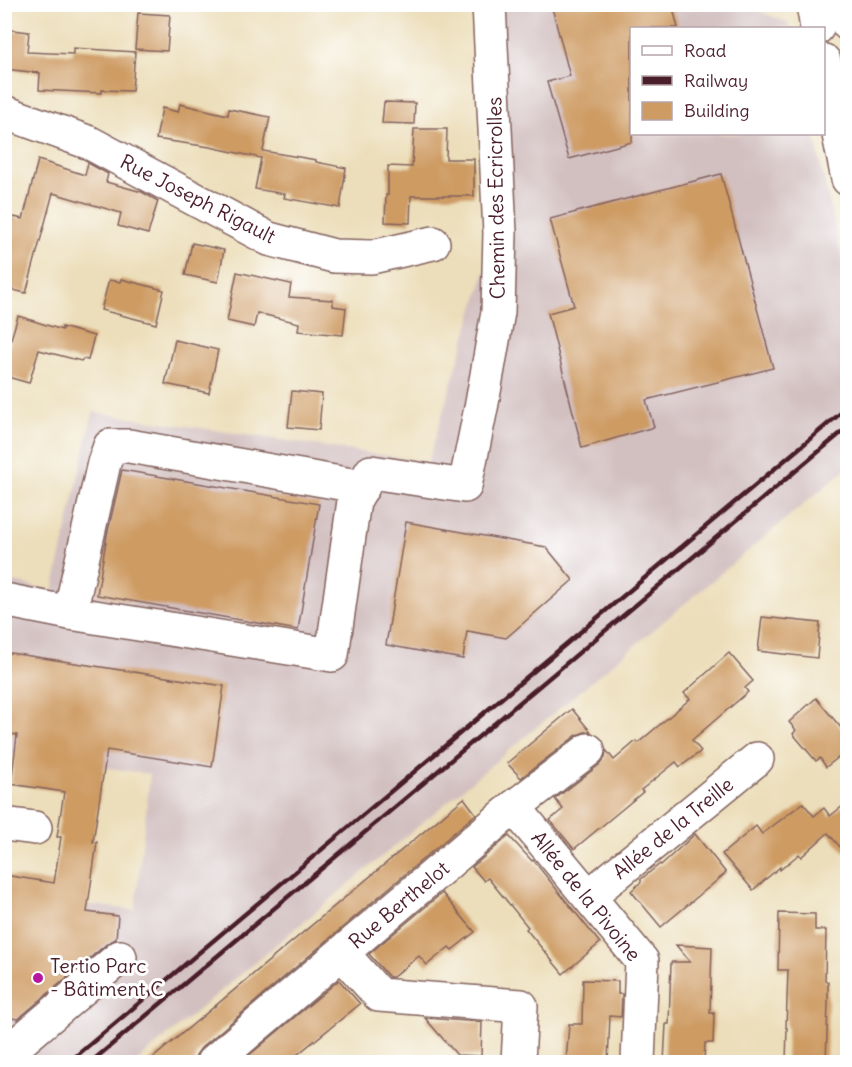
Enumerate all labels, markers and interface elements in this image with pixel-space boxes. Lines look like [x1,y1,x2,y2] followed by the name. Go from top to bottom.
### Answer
[630,27,825,135] legend
[684,39,727,62] text: Road
[684,69,748,92] text: Railway
[481,97,510,300] street label: Chemin des Ecricrolles
[684,99,749,122] text: Building
[116,149,280,249] street label: Rue Joseph Rigault
[607,771,738,884] street label: Allée de la Treille
[526,826,647,966] street label: Allée de la Pivoine
[343,855,454,954] street label: Rue Berthelot
[50,953,163,1001] place label: Tertio Parc - Bâtiment C
[31,971,45,985] marker: Tertio Parc - Bâtiment C

